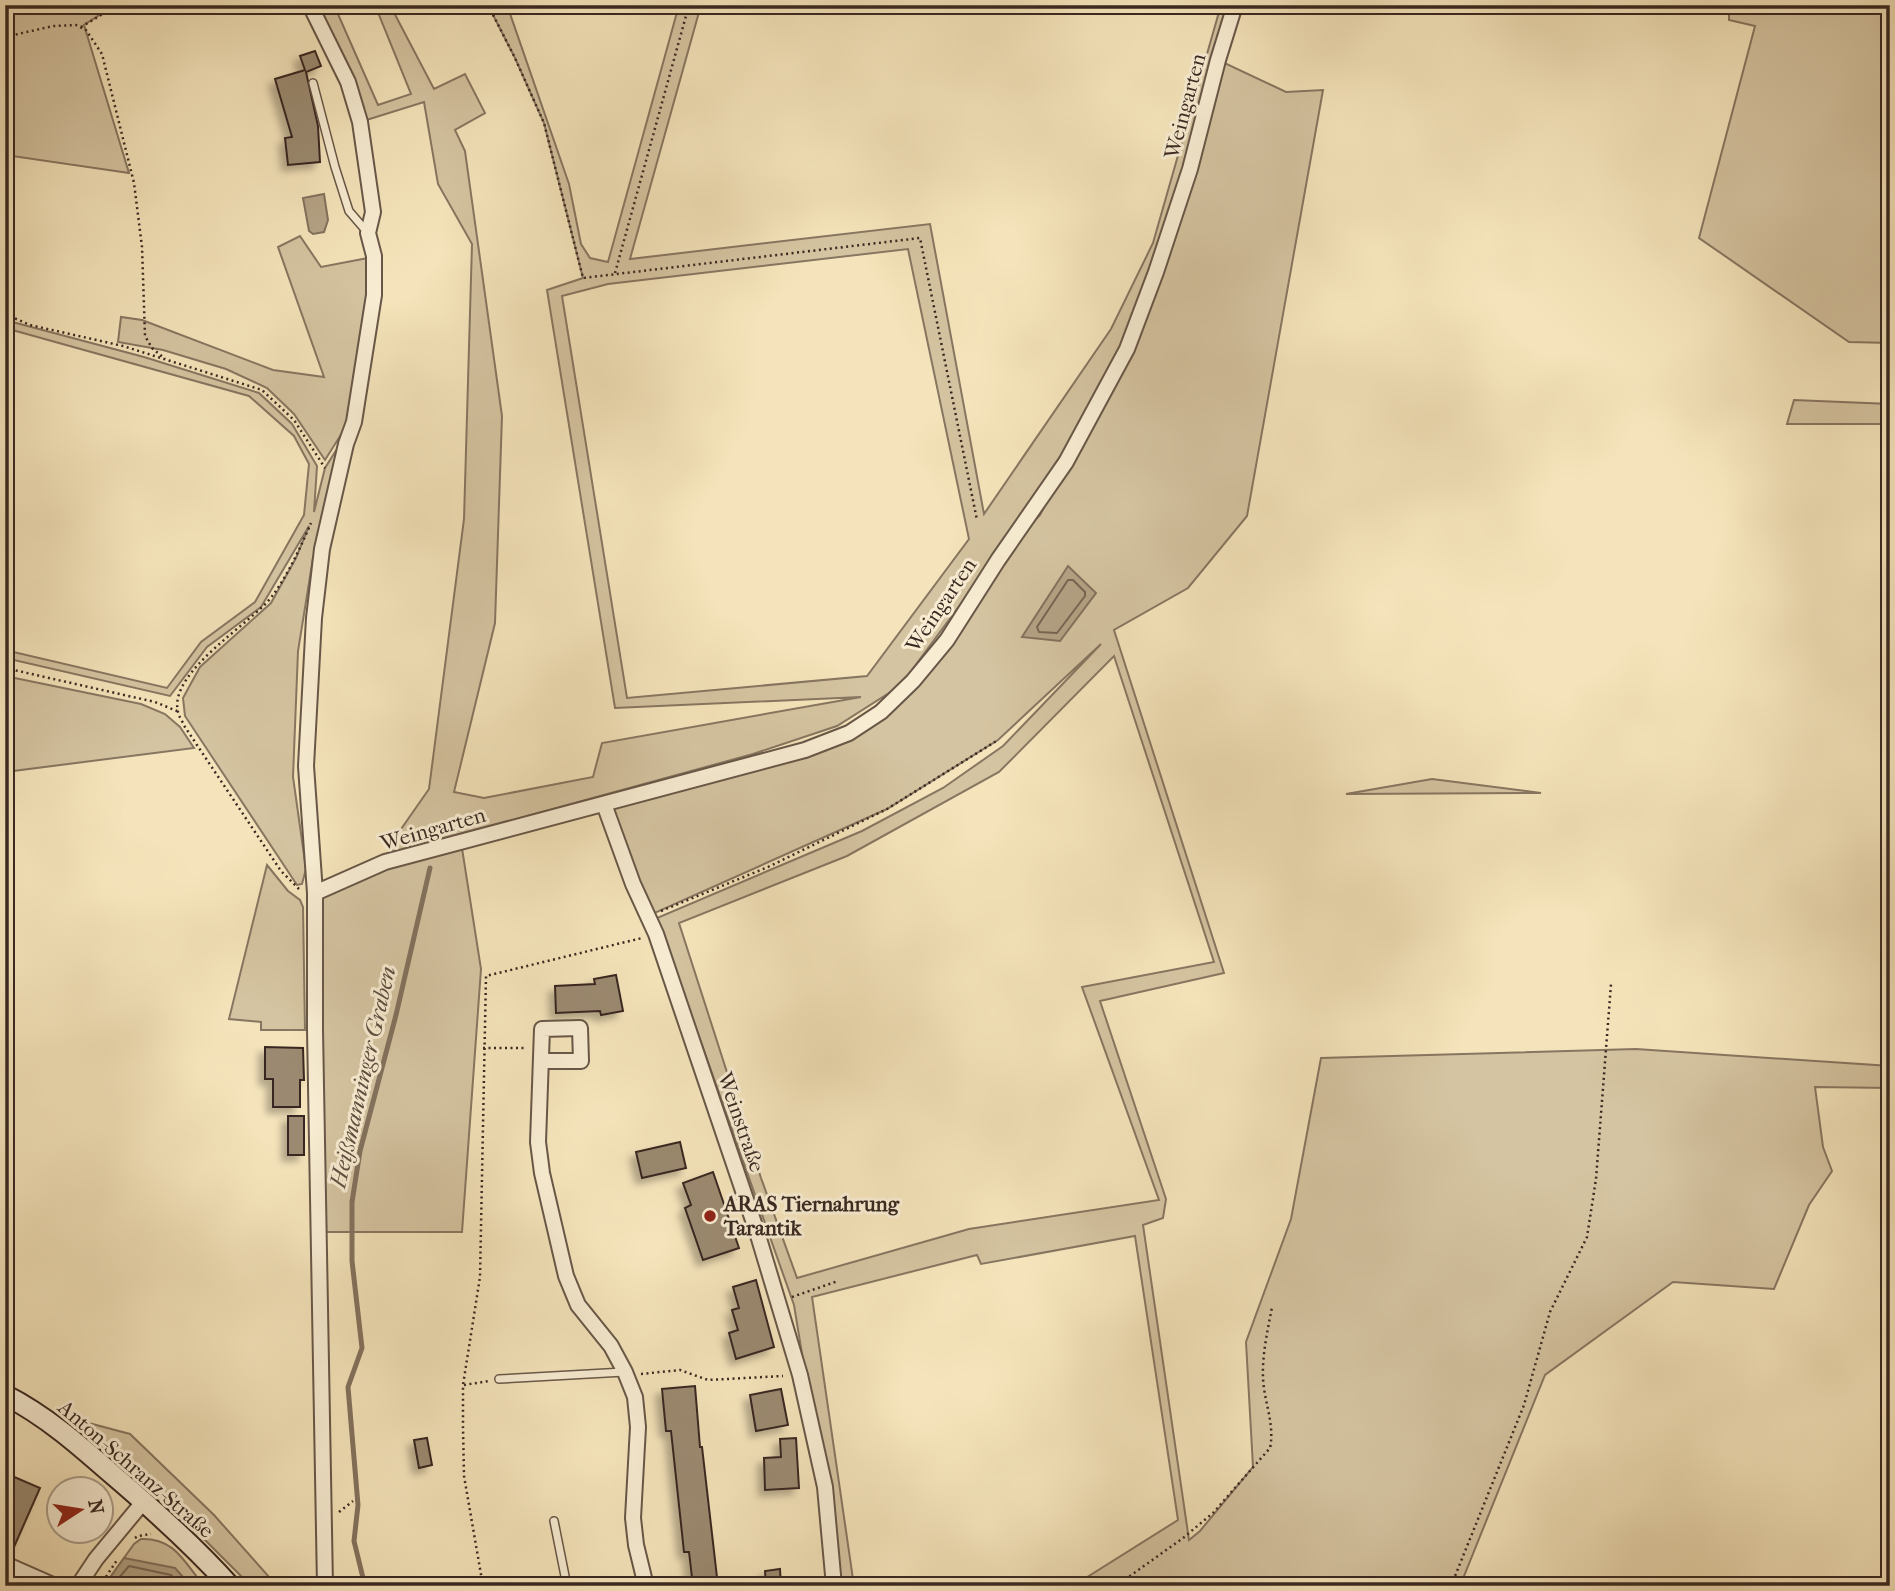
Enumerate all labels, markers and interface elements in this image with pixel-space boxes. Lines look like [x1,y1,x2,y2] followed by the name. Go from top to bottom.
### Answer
[1159,51,1211,162] street label: Weingarten
[900,553,981,657] street label: Weingarten
[377,803,488,856] street label: Weingarten
[324,964,402,1191] water label: Heißmanninger Graben
[712,1068,769,1175] street label: Weinstraße
[722,1192,900,1240] place label: ARAS Tiernahrung Tarantik
[702,1208,718,1224] marker: ARAS Tiernahrung Tarantik
[53,1394,218,1543] street label: Anton-Schranz-Straße
[46,1476,116,1546] north arrow
[83,1497,108,1517] text: N

